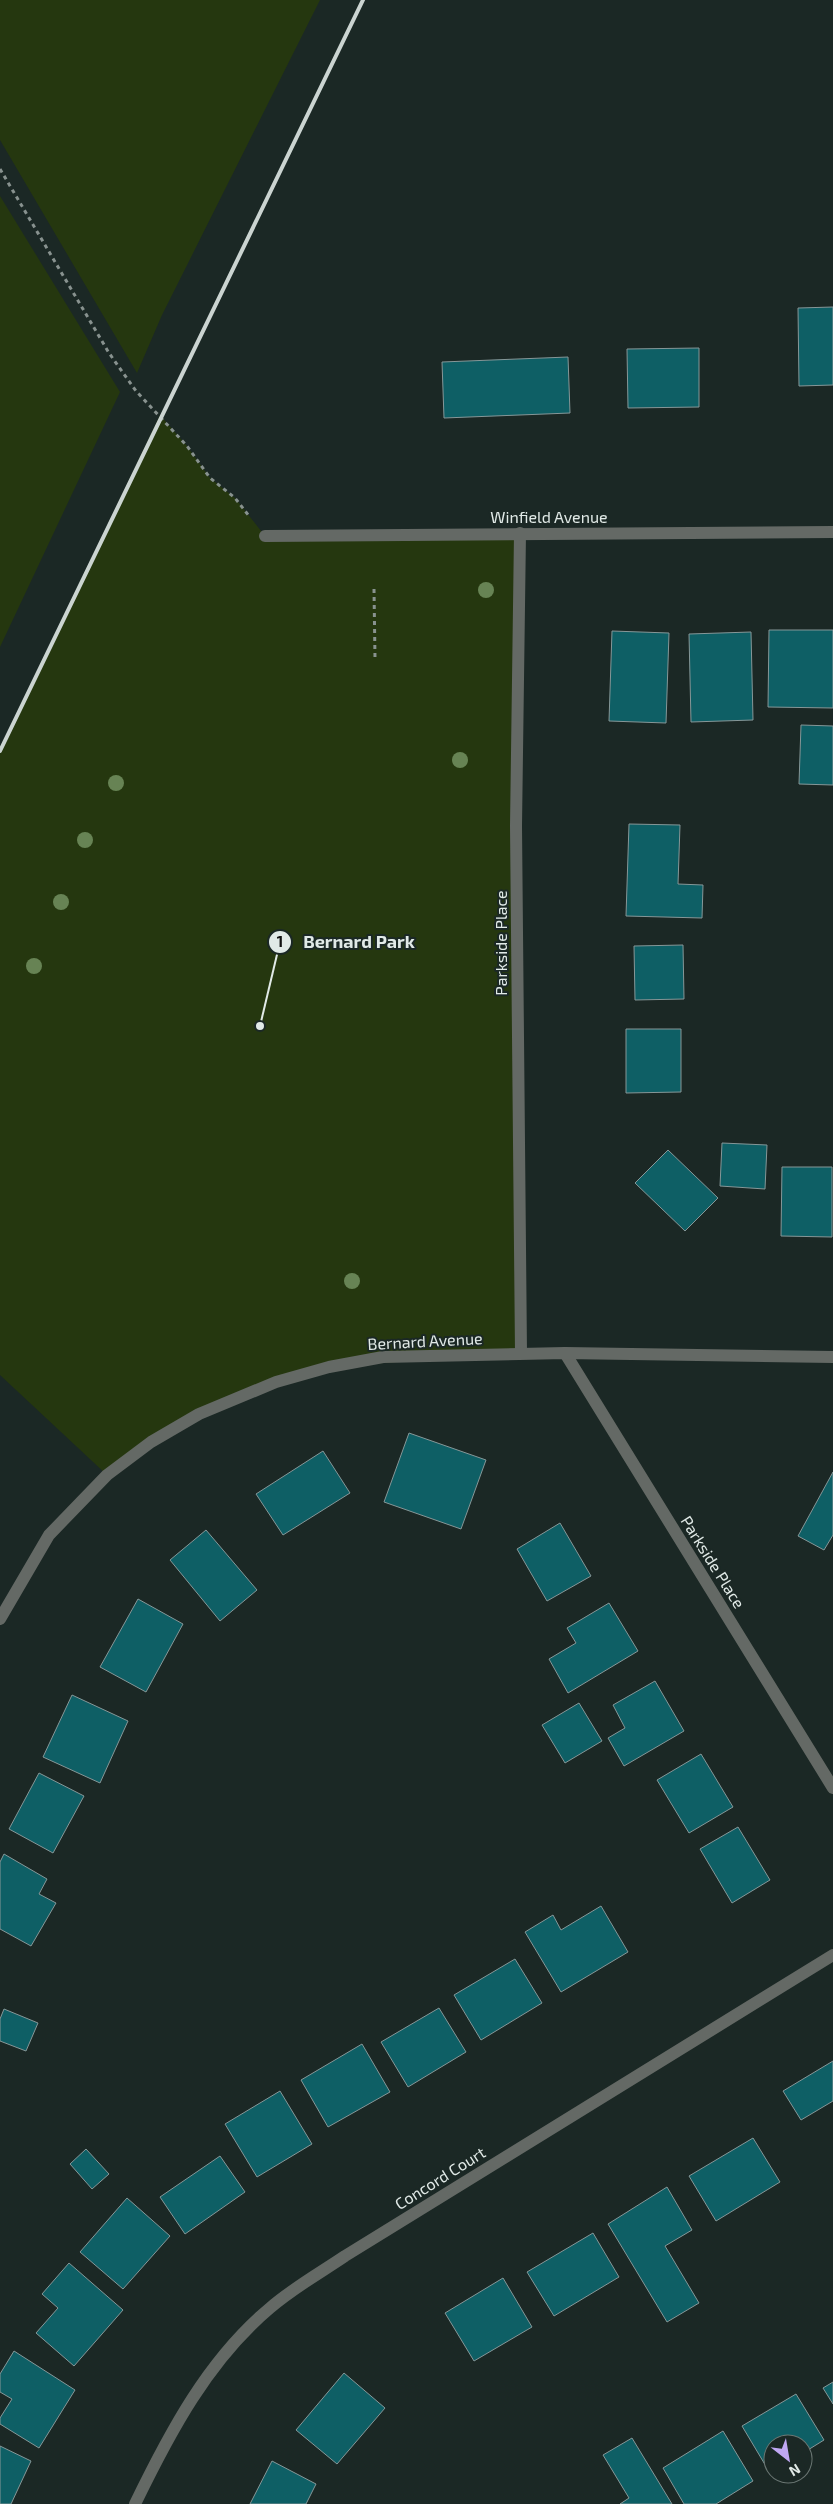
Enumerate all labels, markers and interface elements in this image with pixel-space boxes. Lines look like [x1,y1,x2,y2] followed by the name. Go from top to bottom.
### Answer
[490,507,608,526] street label: Winfield Avenue
[491,890,510,996] street label: Parkside Place
[268,926,425,959] callout: Bernard Park
[303,930,415,952] text: Bernard Park
[277,932,283,950] text: 1
[367,1328,483,1353] street label: Bernard Avenue
[677,1512,749,1611] street label: Parkside Place
[391,2142,488,2213] street label: Concord Court
[763,2434,813,2484] north arrow
[786,2461,804,2480] text: N

